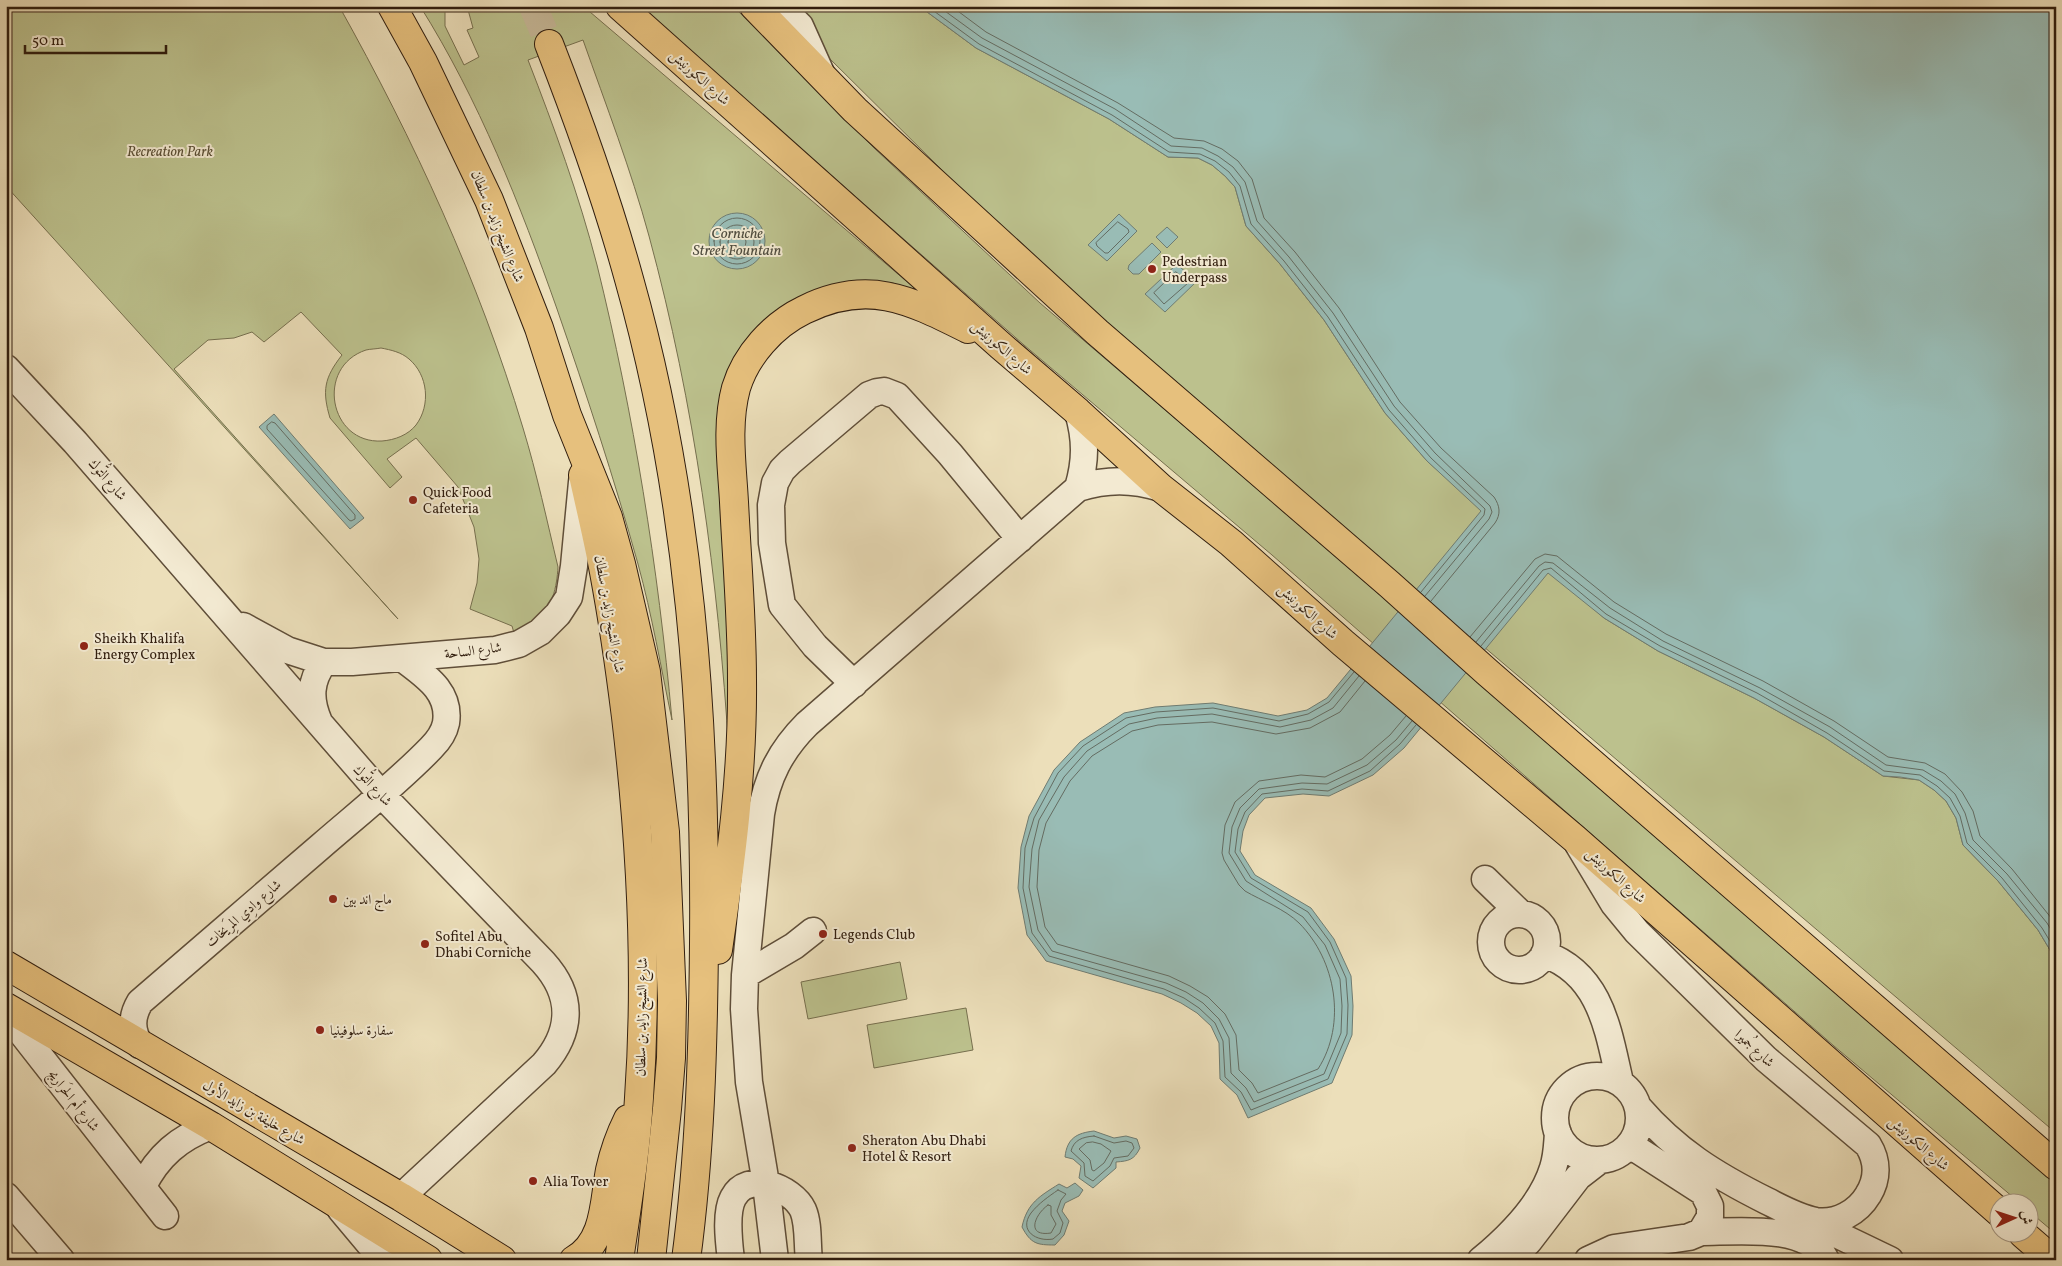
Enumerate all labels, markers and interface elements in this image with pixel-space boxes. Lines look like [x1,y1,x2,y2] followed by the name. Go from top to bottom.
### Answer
[25,22,166,54] scale bar
[32,31,64,52] text: 50 m
[664,46,733,111] street label: شارع الكورنيش
[127,143,213,162] park label: Recreation Park
[464,168,528,286] street label: شارع الشيخ زايد بن سلطان
[693,224,782,262] water label: Corniche Street Fountain
[1162,253,1227,288] place label: Pedestrian Underpass
[1146,263,1158,275] marker: Pedestrian Underpass
[966,316,1035,381] street label: شارع الكورنيش
[83,451,134,506] street label: شارع التُّوك
[423,484,492,519] place label: Quick Food Cafeteria
[407,494,419,506] marker: Quick Food Cafeteria
[587,554,628,675] street label: شارع الشيخ زايد بن سلطان
[1272,580,1341,645] street label: شارع الكورنيش
[94,630,195,665] place label: Sheikh Khalifa Energy Complex
[443,639,503,665] street label: شارع الساحة
[78,640,90,652] marker: Sheikh Khalifa Energy Complex
[347,758,400,812] street label: شارع التُّوك
[1580,844,1649,909] street label: شارع الكورنيش
[201,874,287,953] street label: شارع وادِي المِرَيخات
[343,891,392,912] place label: ماج اند بين
[327,893,339,905] marker: ماج اند بين
[833,926,916,945] place label: Legends Club
[435,928,531,963] place label: Sofitel Abu Dhabi Corniche
[817,928,829,940] marker: Legends Club
[419,938,431,950] marker: Sofitel Abu Dhabi Corniche
[632,957,655,1077] street label: شارع الشيخ زايد بن سلطان
[330,1022,394,1041] place label: سفارة سلوفينيا
[1729,1023,1781,1073] street label: شارع جُميرا
[314,1024,326,1036] marker: سفارة سلوفينيا
[41,1065,105,1137] street label: شارع أم الحَرارِيج
[198,1075,309,1151] street label: شارع خليفة بن زايد الأول
[1883,1112,1952,1177] street label: شارع الكورنيش
[862,1132,986,1167] place label: Sheraton Abu Dhabi Hotel & Resort
[846,1142,858,1154] marker: Sheraton Abu Dhabi Hotel & Resort
[543,1173,608,1192] place label: Alia Tower
[527,1175,539,1187] marker: Alia Tower
[1990,1194,2040,1244] north arrow
[2016,1210,2035,1225] text: ش

